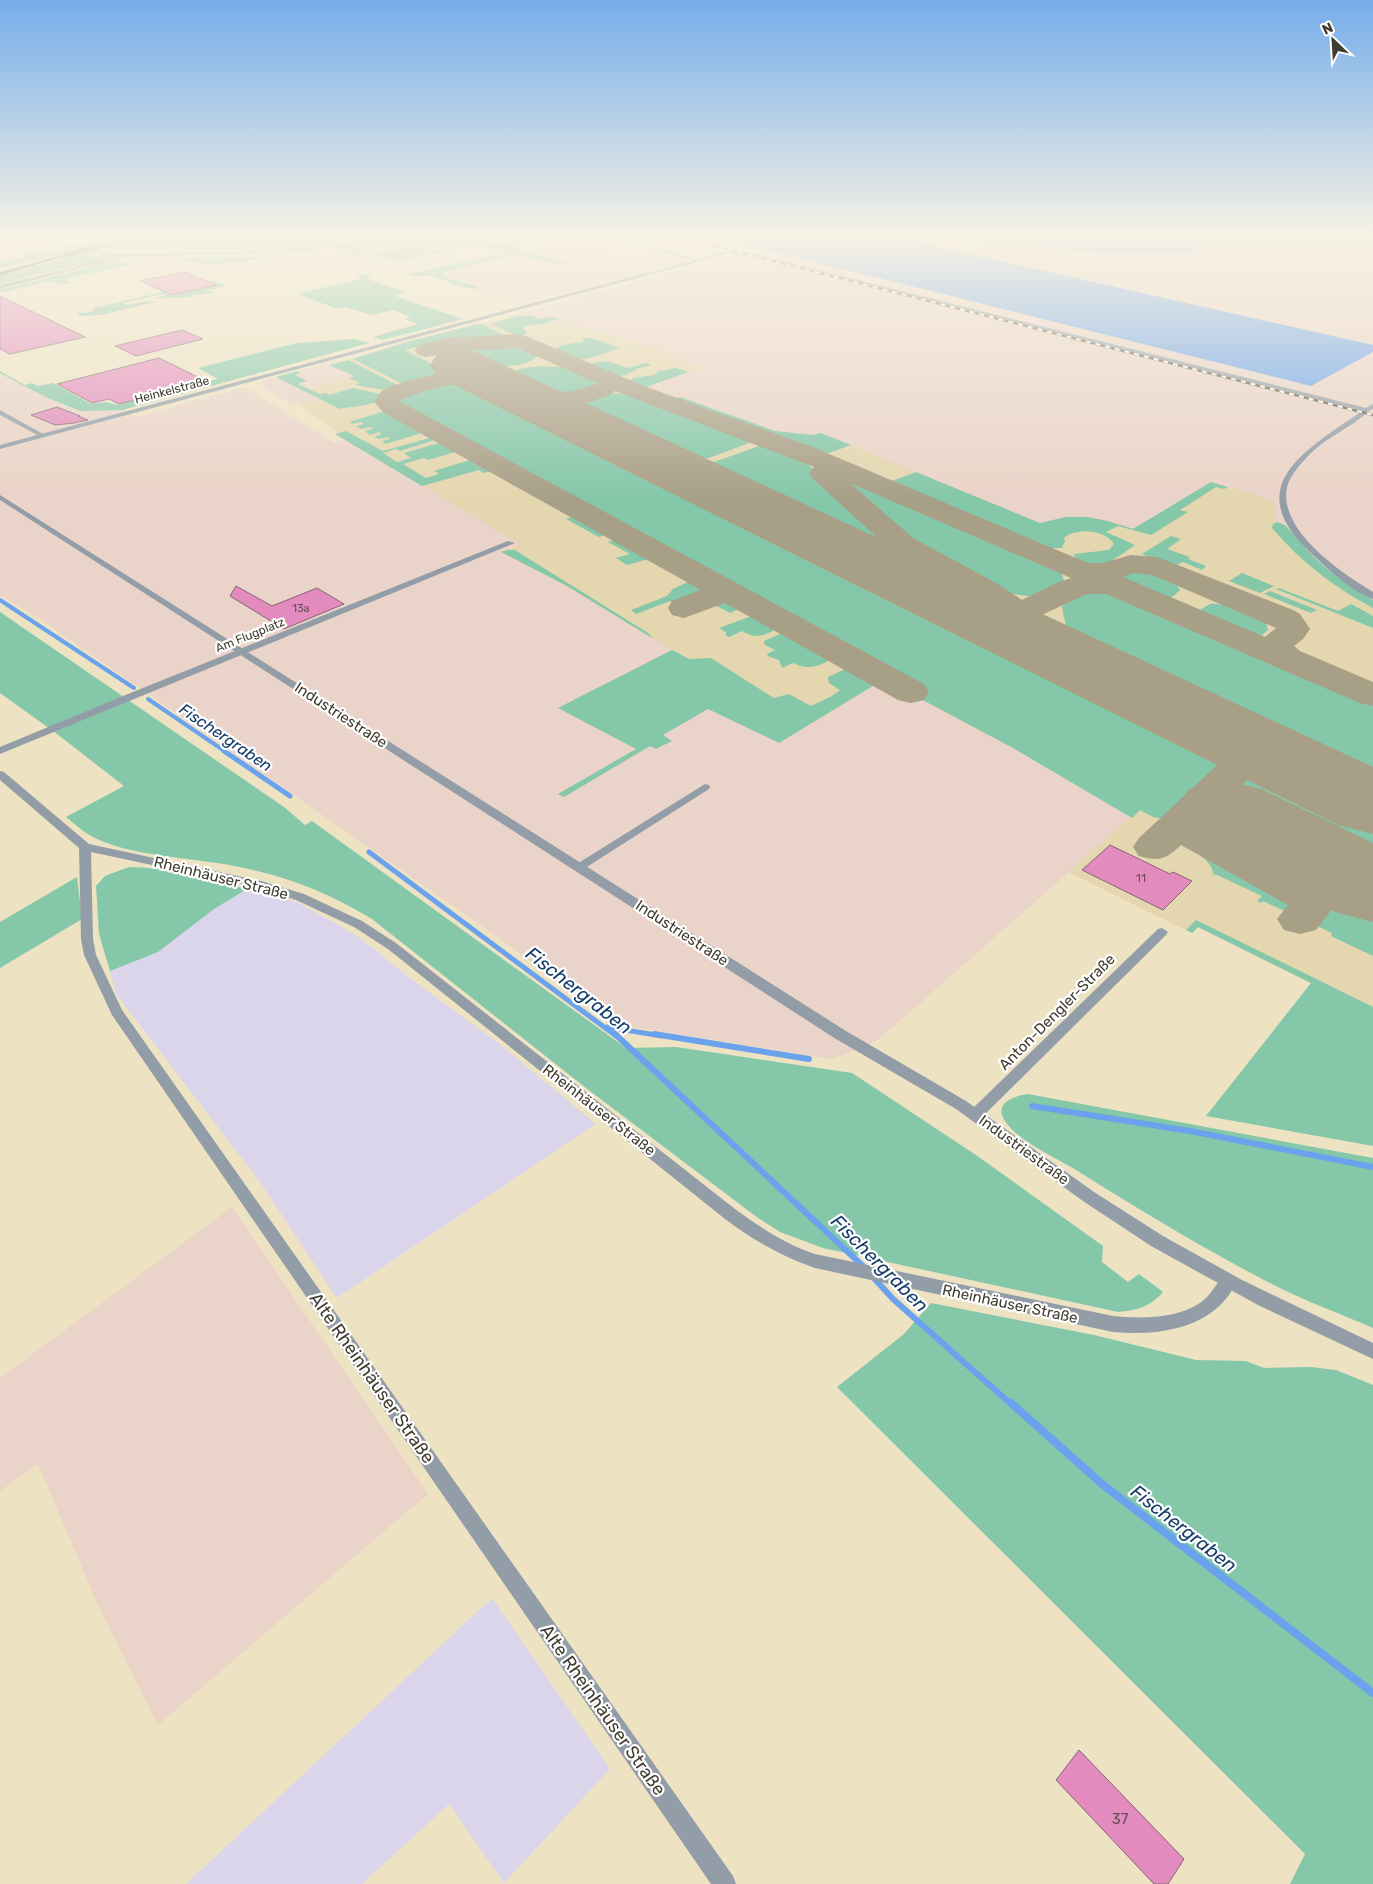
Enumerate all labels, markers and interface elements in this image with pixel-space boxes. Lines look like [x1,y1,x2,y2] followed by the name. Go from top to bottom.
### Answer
[1308,15,1358,65] north arrow
[1320,19,1336,39] text: N
[133,373,211,407] street label: Heinkelstraße
[292,602,310,615] house number: 13a
[213,615,287,655] street label: Am Flugplatz
[291,678,391,752] street label: Industriestraße
[176,699,276,775] water label: Fischergraben
[152,853,290,903] street label: Rheinhäuser Straße
[1136,871,1146,885] house number: 11
[632,896,732,970] street label: Industriestraße
[521,942,636,1039] water label: Fischergraben
[995,950,1119,1074] street label: Anton-Dengler-Straße
[539,1060,659,1160] street label: Rheinhäuser Straße
[975,1111,1073,1189] street label: Industriestraße
[826,1210,933,1317] water label: Fischergraben
[941,1281,1079,1327] street label: Rheinhäuser Straße
[305,1288,439,1468] street label: Alte Rheinhäuser Straße
[1126,1480,1241,1577] water label: Fischergraben
[536,1620,670,1800] street label: Alte Rheinhäuser Straße
[1112,1810,1129,1828] house number: 37

